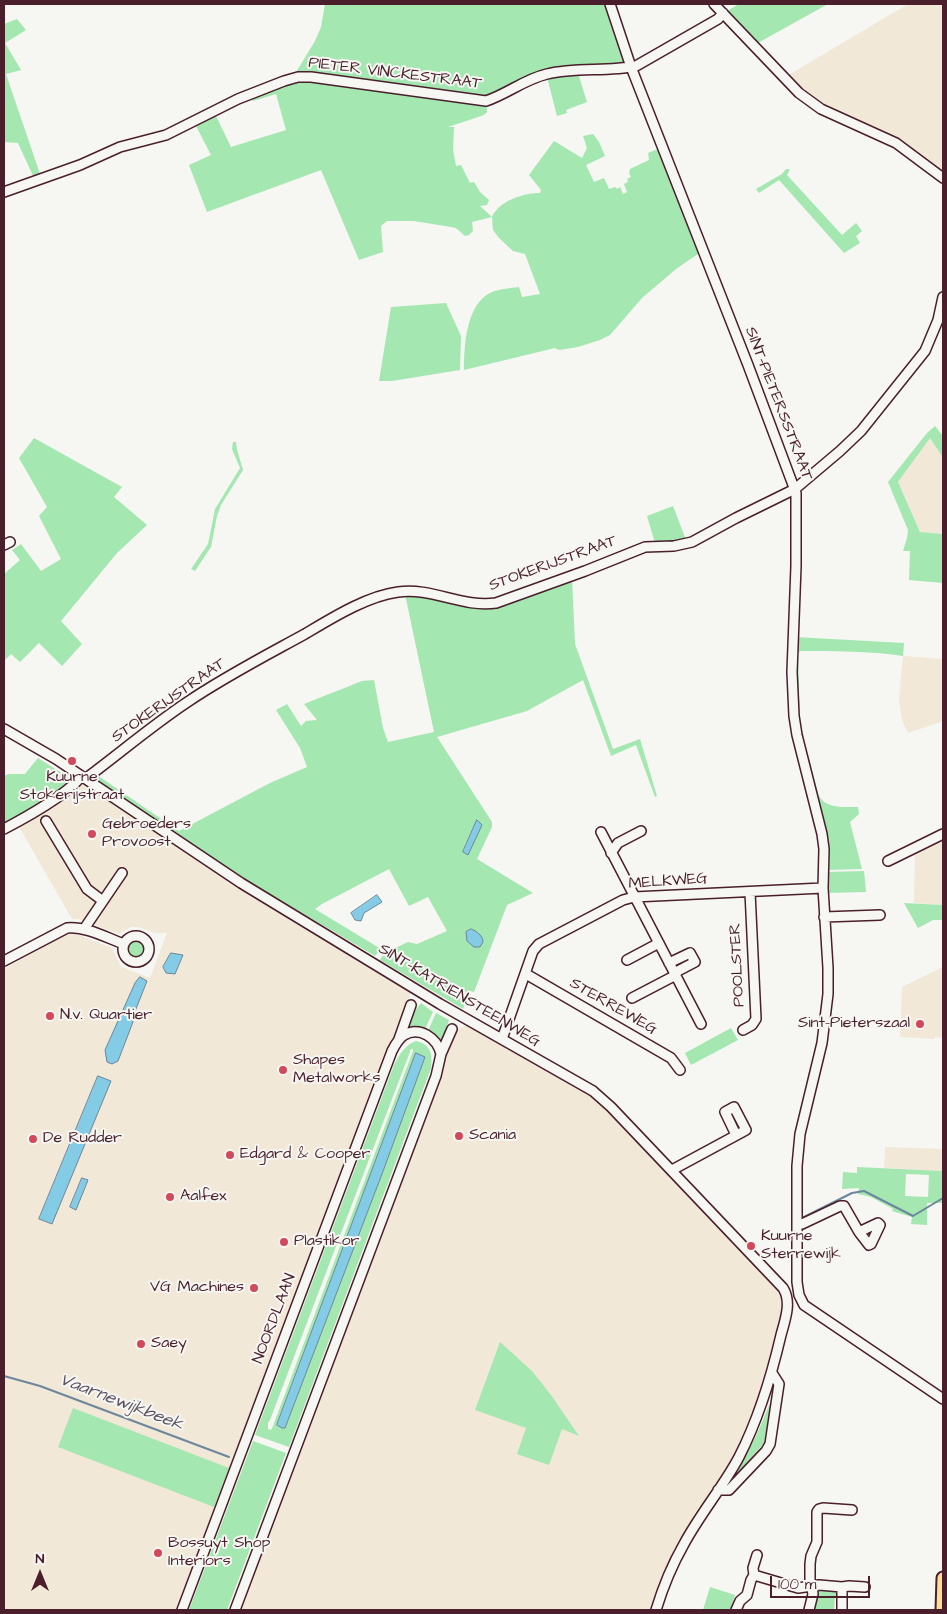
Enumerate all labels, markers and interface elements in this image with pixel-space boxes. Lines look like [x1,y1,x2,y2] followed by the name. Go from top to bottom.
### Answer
[307,54,483,94] street label: PIETER VINCKESTRAAT
[740,324,816,484] street label: SINT-PIETERSSTRAAT
[487,532,619,596] street label: STOKERIJSTRAAT
[108,655,230,747] street label: STOKERIJSTRAAT
[66,755,78,767] marker: Kuurne Stokerijstraat
[20,768,124,806] place label: Kuurne Stokerijstraat
[102,815,191,853] place label: Gebroeders Provoost
[86,828,98,840] marker: Gebroeders Provoost
[628,870,708,894] street label: MELKWEG
[726,923,750,1007] street label: POOLSTER
[374,940,544,1052] street label: SINT-KATRIENSTEENWEG
[566,974,660,1040] street label: STERREWEG
[60,1006,152,1026] place label: N.v. Quartier
[44,1010,56,1022] marker: N.v. Quartier
[798,1014,910,1034] place label: Sint-Pieterszaal
[914,1018,926,1030] marker: Sint-Pieterszaal
[293,1051,381,1089] place label: Shapes Metalworks
[277,1064,289,1076] marker: Shapes Metalworks
[469,1126,516,1146] place label: Scania
[43,1129,122,1149] place label: De Rudder
[453,1130,465,1142] marker: Scania
[27,1133,39,1145] marker: De Rudder
[240,1145,370,1165] place label: Edgard & Cooper
[224,1149,236,1161] marker: Edgard & Cooper
[180,1187,227,1207] place label: Aalfex
[164,1191,176,1203] marker: Aalfex
[761,1227,841,1265] place label: Kuurne Sterrewijk
[294,1232,359,1252] place label: Plastikor
[278,1236,290,1248] marker: Plastikor
[745,1240,757,1252] marker: Kuurne Sterrewijk
[249,1271,301,1367] street label: NOORDLAAN
[150,1278,244,1298] place label: VG Machines
[248,1282,260,1294] marker: VG Machines
[151,1334,187,1354] place label: Saey
[135,1338,147,1350] marker: Saey
[56,1370,186,1436] water label: Vaarnewijkbeek
[168,1534,270,1572] place label: Bossuyt Shop Interiors
[152,1547,164,1559] marker: Bossuyt Shop Interiors
[15,1549,65,1599] north arrow
[36,1549,44,1569] text: N
[772,1566,872,1598] scale bar
[778,1574,817,1595] text: 100 m

